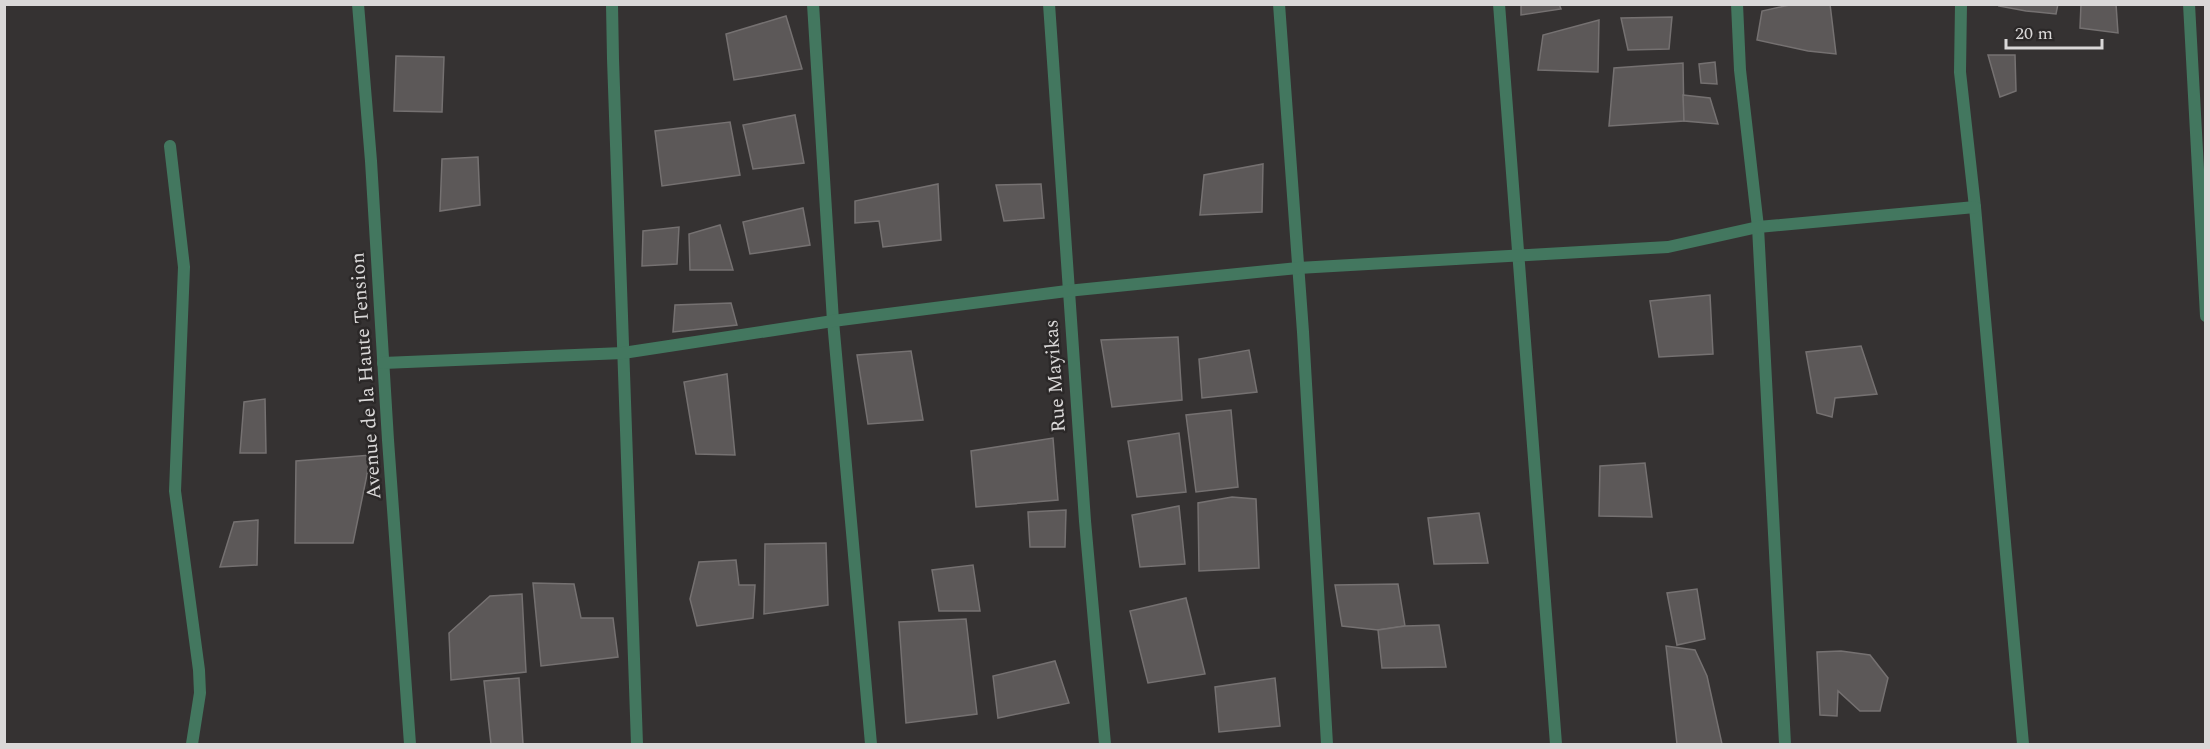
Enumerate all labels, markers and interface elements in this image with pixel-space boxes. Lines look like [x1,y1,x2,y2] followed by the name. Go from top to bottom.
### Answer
[2006,12,2102,50] scale bar
[2015,20,2053,47] text: 20 m
[342,251,390,500] street label: Avenue de la Haute Tension
[1036,318,1074,433] street label: Rue Mayikas

